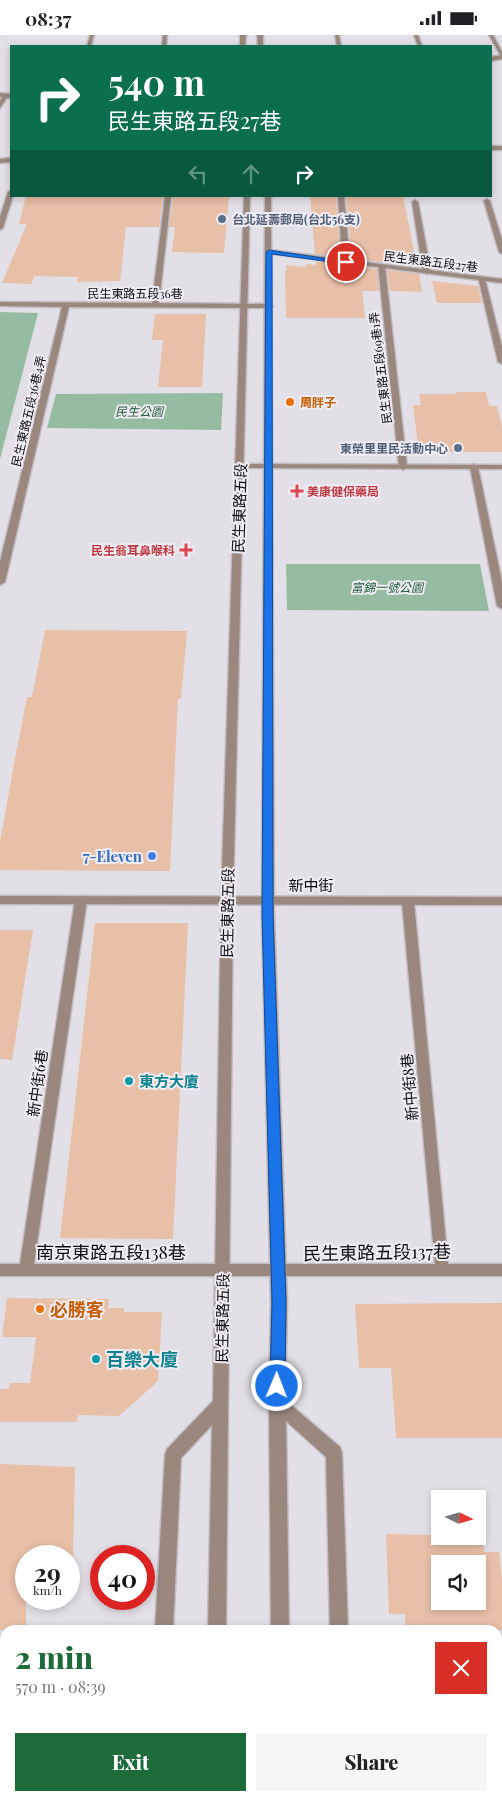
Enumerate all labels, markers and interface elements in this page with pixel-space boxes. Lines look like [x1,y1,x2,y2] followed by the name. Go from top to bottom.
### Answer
[25,5,71,31] text: 08:37
[108,58,205,105] text: 540 m
[25,65,90,130] icon: right
[108,105,281,135] text: 民生東路五段27巷
[184,160,212,188] icon: left
[237,160,265,188] icon: ahead
[290,160,318,188] icon: right
[232,211,360,227] place label: 台北延壽郵局(台北56支)
[216,213,228,225] marker: 台北延壽郵局(台北56支)
[325,241,367,283] pin
[383,247,479,275] street label: 民生東路五段27巷
[332,248,360,276] icon: arrive
[87,285,183,301] street label: 民生東路五段36巷
[365,311,395,425] street label: 民生東路五段69巷1弄
[7,354,49,468] street label: 民生東路五段36巷4弄
[300,394,336,410] place label: 周胖子
[284,396,296,408] marker: 周胖子
[115,403,165,419] park label: 民生公園
[340,440,448,456] place label: 東榮里里民活動中心
[452,442,464,454] marker: 東榮里里民活動中心
[227,463,251,553] street label: 民生東路五段
[307,483,379,499] place label: 美康健保藥局
[291,485,303,497] marker: 美康健保藥局
[91,542,175,558] place label: 民生翁耳鼻喉科
[179,543,193,557] marker: 民生翁耳鼻喉科
[351,579,425,595] park label: 富錦一號公園
[83,846,143,866] place label: 7-Eleven
[146,850,158,862] marker: 7-Eleven
[216,868,238,958] street label: 民生東路五段
[288,875,334,895] street label: 新中街
[22,1048,52,1118] street label: 新中街6巷
[396,1052,422,1122] street label: 新中街8巷
[139,1071,199,1091] place label: 東方大廈
[123,1075,135,1087] marker: 東方大廈
[303,1239,451,1265] street label: 民生東路五段137巷
[36,1240,186,1264] street label: 南京東路五段138巷
[211,1273,233,1363] street label: 民生東路五段
[50,1297,104,1321] place label: 必勝客
[34,1303,46,1315] marker: 必勝客
[106,1347,178,1371] place label: 百樂大廈
[90,1353,102,1365] marker: 百樂大廈
[250,1359,302,1411] position arrow
[431,1490,486,1545] north arrow
[431,1490,486,1610] map controls
[90,1545,155,1610] speed limit sign: 40
[34,1555,61,1588] text: 29
[431,1555,486,1610] button: sound
[33,1582,62,1598] text: km/h
[15,1637,93,1677] text: 2 min
[435,1642,487,1694] button: close
[15,1676,106,1697] text: 570 m · 08:39
[15,1733,246,1791] button: Exit
[256,1733,487,1791] button: Share

